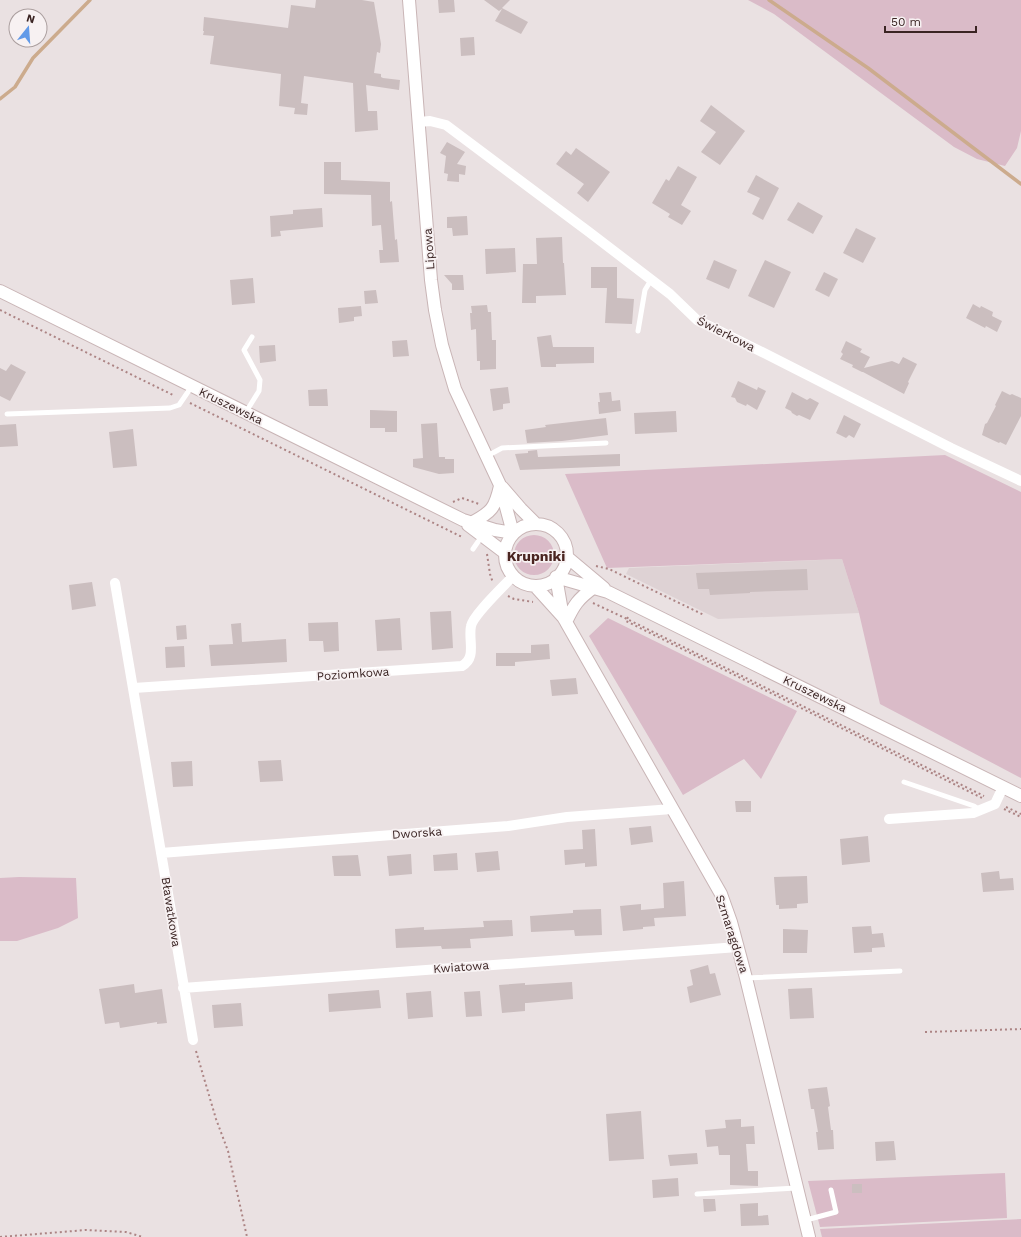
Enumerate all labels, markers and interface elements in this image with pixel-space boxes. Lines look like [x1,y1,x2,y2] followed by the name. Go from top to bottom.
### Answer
[8,8,48,48] north arrow
[885,8,976,34] scale bar
[25,12,37,26] text: N
[891,15,921,29] text: 50 m
[421,228,437,270] street label: Lipowa
[695,313,757,355] street label: Świerkowa
[197,385,265,428] street label: Kruszewska
[507,548,565,564] district label: Krupniki
[316,664,390,684] street label: Poziomkowa
[781,673,849,716] street label: Kruszewska
[392,824,443,842] street label: Dworska
[159,876,183,948] street label: Bławatkowa
[713,893,751,975] street label: Szmaragdowa
[433,958,490,976] street label: Kwiatowa

